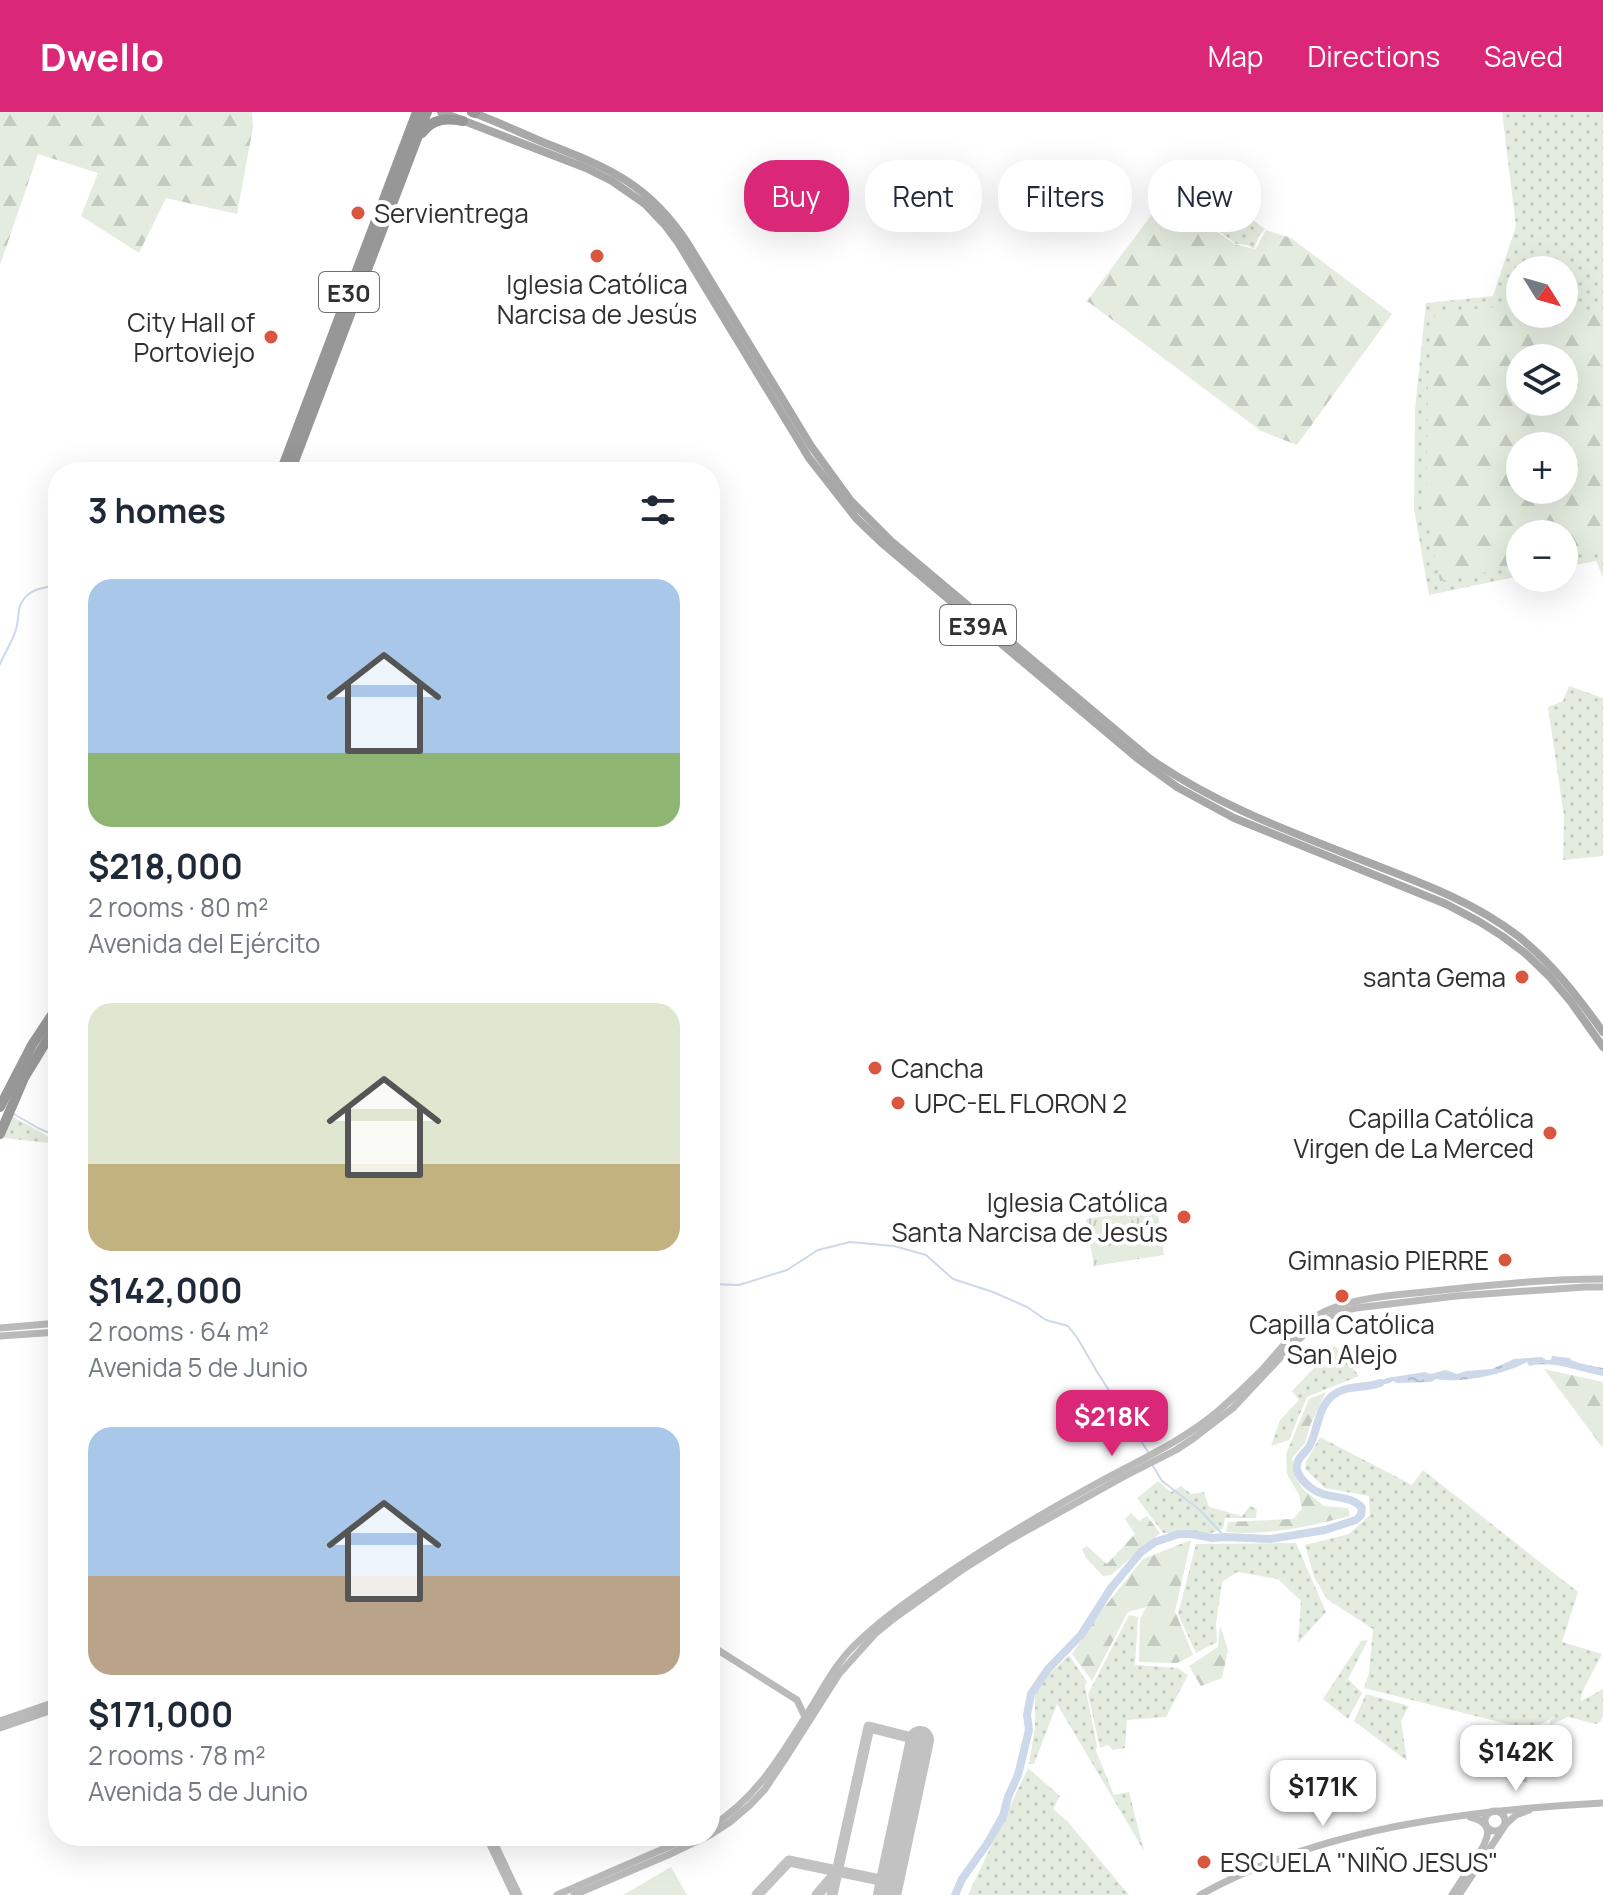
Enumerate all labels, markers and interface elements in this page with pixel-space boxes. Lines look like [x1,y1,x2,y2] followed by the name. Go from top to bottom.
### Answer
[40,30,164,82] text: Dwello
[1208,37,1263,75] text: Map
[1307,37,1440,75] text: Directions
[1484,37,1563,75] text: Saved
[744,160,849,232] chip: Buy
[865,160,982,232] chip: Rent
[998,160,1132,232] chip: Filters
[1148,160,1261,232] chip: New
[374,195,529,231] place label: Servientrega
[349,204,367,222] marker: Servientrega
[588,247,606,265] marker: Iglesia Católica Narcisa de Jesús
[1506,256,1578,328] north arrow
[1506,256,1578,592] map controls
[497,266,697,332] place label: Iglesia Católica Narcisa de Jesús
[319,272,379,312] road number: E30
[127,304,255,370] place label: City Hall of Portoviejo
[262,328,280,346] marker: City Hall of Portoviejo
[1506,344,1578,416] button: layers
[1506,432,1578,504] button: +
[88,487,226,533] text: 3 homes
[636,488,680,532] icon: filters
[1506,520,1578,592] button: −
[940,605,1016,645] road number: E39A
[312,631,456,775] icon: home
[88,843,243,889] text: $218,000
[88,889,268,925] text: 2 rooms · 80 m²
[88,925,320,961] text: Avenida del Ejército
[1363,959,1506,995] place label: santa Gema
[1513,968,1531,986] marker: santa Gema
[891,1050,984,1086] place label: Cancha
[312,1055,456,1199] icon: home
[866,1059,884,1077] marker: Cancha
[914,1085,1127,1121] place label: UPC-EL FLORON 2
[889,1094,907,1112] marker: UPC-EL FLORON 2
[1294,1100,1534,1166] place label: Capilla Católica Virgen de La Merced
[1541,1124,1559,1142] marker: Capilla Católica Virgen de La Merced
[892,1184,1168,1250] place label: Iglesia Católica Santa Narcisa de Jesús
[1175,1208,1193,1226] marker: Iglesia Católica Santa Narcisa de Jesús
[1288,1242,1489,1278] place label: Gimnasio PIERRE
[1496,1251,1514,1269] marker: Gimnasio PIERRE
[88,1267,243,1313] text: $142,000
[1333,1287,1351,1305] marker: Capilla Católica San Alejo
[1249,1306,1435,1372] place label: Capilla Católica San Alejo
[88,1313,269,1349] text: 2 rooms · 64 m²
[88,1349,308,1385] text: Avenida 5 de Junio
[1056,1390,1168,1458] pin: $218K
[1074,1398,1150,1434] text: $218K
[312,1479,456,1623] icon: home
[88,1691,233,1737] text: $171,000
[1460,1725,1572,1793] pin: $142K
[1478,1733,1554,1769] text: $142K
[88,1737,266,1773] text: 2 rooms · 78 m²
[1267,1760,1379,1828] pin: $171K
[1288,1768,1358,1804] text: $171K
[88,1773,308,1809] text: Avenida 5 de Junio
[1220,1844,1499,1880] place label: ESCUELA "NIÑO JESUS"
[1195,1853,1213,1871] marker: ESCUELA "NIÑO JESUS"

